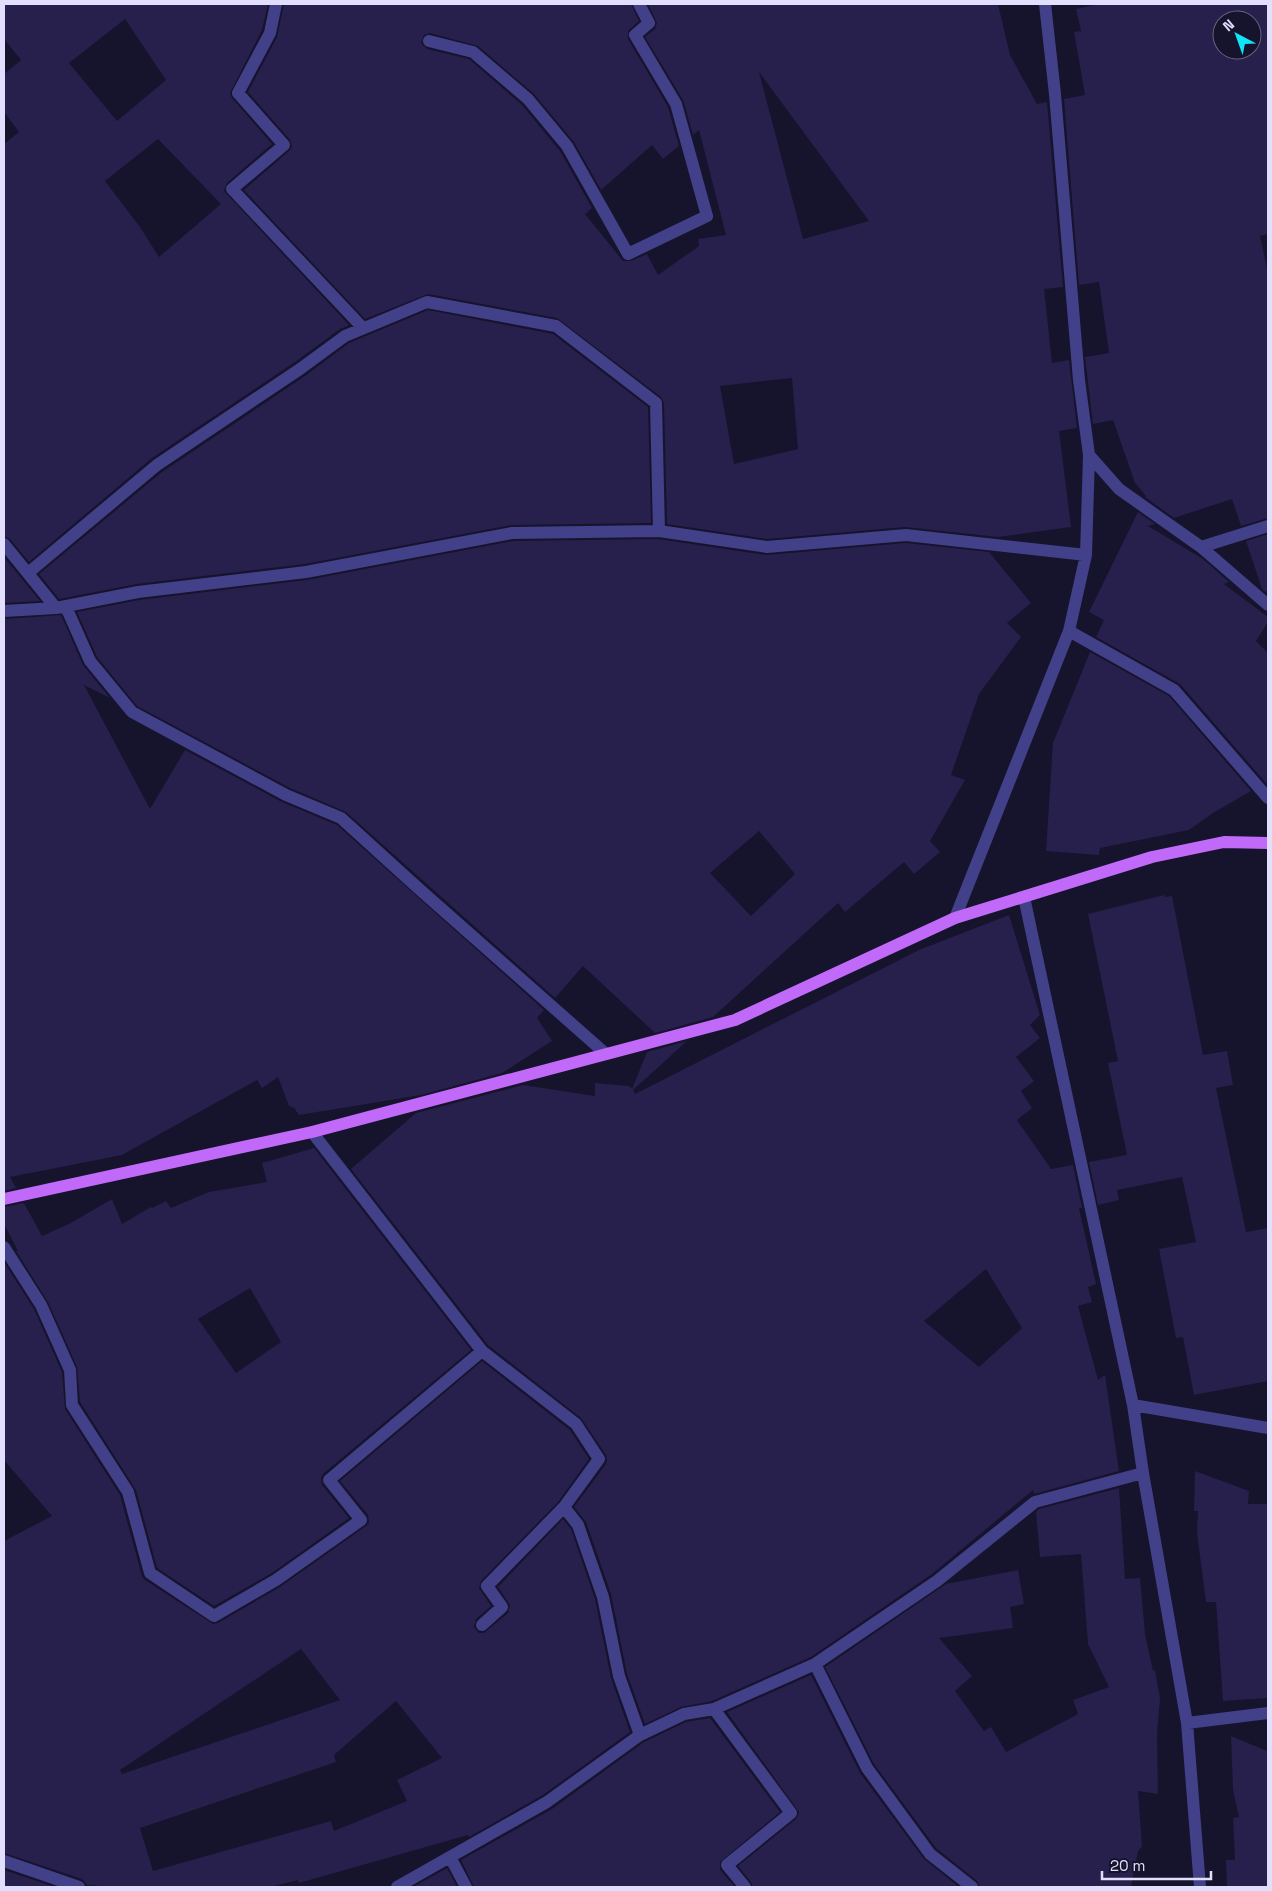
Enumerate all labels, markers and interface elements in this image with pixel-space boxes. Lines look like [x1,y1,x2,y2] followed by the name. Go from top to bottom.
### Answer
[1212,10,1262,60] north arrow
[1219,15,1238,35] text: N
[1102,1848,1211,1880] scale bar
[1110,1856,1145,1875] text: 20 m

